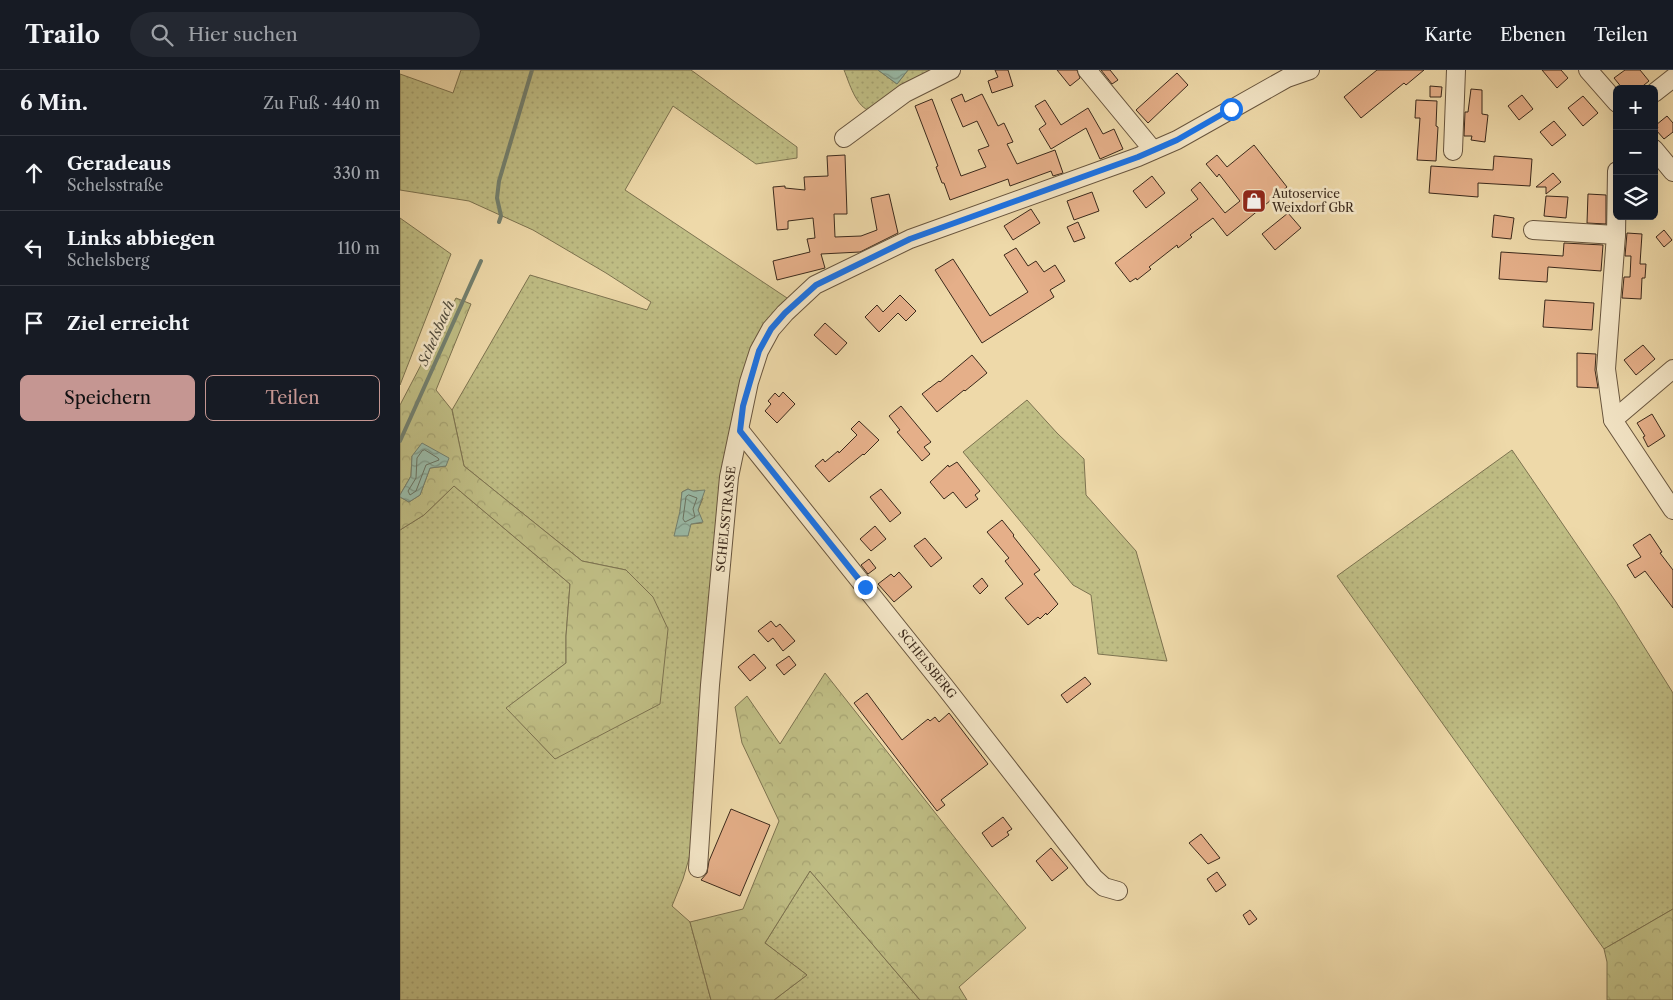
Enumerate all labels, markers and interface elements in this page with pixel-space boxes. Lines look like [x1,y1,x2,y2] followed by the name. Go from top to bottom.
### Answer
[130,12,480,57] search box
[25,20,100,49] text: Trailo
[148,21,176,49] icon: search
[188,23,298,46] text: Hier suchen
[1424,24,1472,46] text: Karte
[1500,24,1566,46] text: Ebenen
[1594,24,1648,46] text: Teilen
[1613,85,1658,220] map controls
[1613,85,1658,130] button: +
[20,90,88,115] text: 6 Min.
[263,93,380,113] text: Zu Fuß · 440 m
[1220,98,1243,121] route start
[1613,130,1658,175] button: −
[67,152,171,175] text: Geradeaus
[20,159,48,187] icon: ahead
[333,163,380,183] text: 330 m
[67,175,163,195] text: Schelsstraße
[1613,175,1658,220] button: layers
[1271,186,1355,215] place label: Autoservice Weixdorf GbR
[1241,188,1267,214] shop icon: Autoservice Weixdorf GbR
[67,227,215,250] text: Links abbiegen
[20,234,48,262] icon: left
[337,238,380,258] text: 110 m
[67,250,149,270] text: Schelsberg
[413,298,458,369] water label: Schelsbach
[20,309,48,337] icon: arrive
[67,312,189,335] text: Ziel erreicht
[20,375,195,421] button: Speichern
[205,375,380,421] button: Teilen
[712,465,739,573] street label: SCHELSSTRASSE
[854,576,877,599] route end
[895,626,960,702] street label: SCHELSBERG

